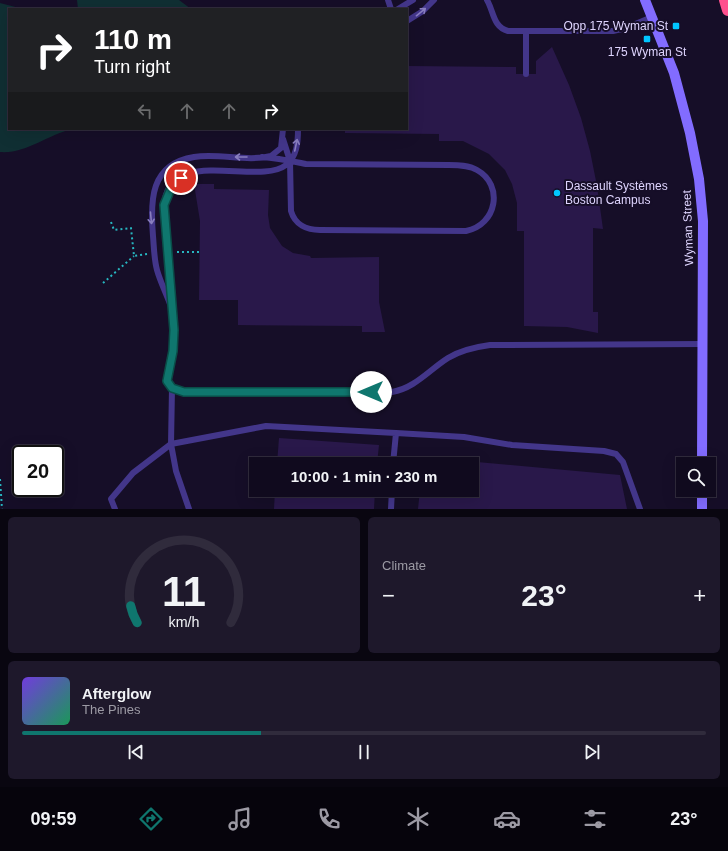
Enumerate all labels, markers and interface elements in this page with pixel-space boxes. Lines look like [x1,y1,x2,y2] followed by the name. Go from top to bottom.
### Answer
[416,7,427,16] one-way arrow
[563,19,669,33] place label: Opp 175 Wyman St
[671,21,681,31] marker: Opp 175 Wyman St
[28,24,80,76] icon: right
[94,24,172,55] text: 110 m
[642,34,652,44] marker: 175 Wyman St
[608,45,687,59] place label: 175 Wyman St
[94,57,170,77] text: Turn right
[134,100,156,122] icon: left
[176,100,198,122] icon: ahead
[218,100,240,122] icon: ahead
[260,100,282,122] icon: right
[292,139,300,152] one-way arrow
[235,153,248,160] one-way arrow
[164,161,198,195] pin
[170,167,192,189] icon: arrive
[565,179,668,207] place label: Dassault Systèmes Boston Campus
[552,188,562,198] marker: Dassault Systèmes Boston Campus
[680,189,696,266] street label: Wyman Street
[148,211,155,224] one-way arrow
[350,371,392,413] position arrow
[12,445,64,497] speed limit sign: 20
[676,457,716,497] map controls
[676,457,716,497] button: search
[291,468,437,485] text: 10:00 · 1 min · 230 m
[382,558,426,573] text: Climate
[162,568,206,615] text: 11
[521,579,567,612] text: 23°
[382,583,395,608] text: −
[693,583,706,608] text: +
[169,614,200,630] text: km/h
[82,685,151,702] text: Afterglow
[82,702,141,717] text: The Pines
[125,741,147,763] icon: previous
[353,741,375,763] icon: pause
[581,741,603,763] icon: next
[137,805,165,833] icon: directions
[226,805,254,833] icon: music
[315,805,343,833] icon: phone
[404,805,432,833] icon: climate
[493,805,521,833] icon: car
[581,805,609,833] icon: filters
[30,809,76,829] text: 09:59
[670,809,697,829] text: 23°

